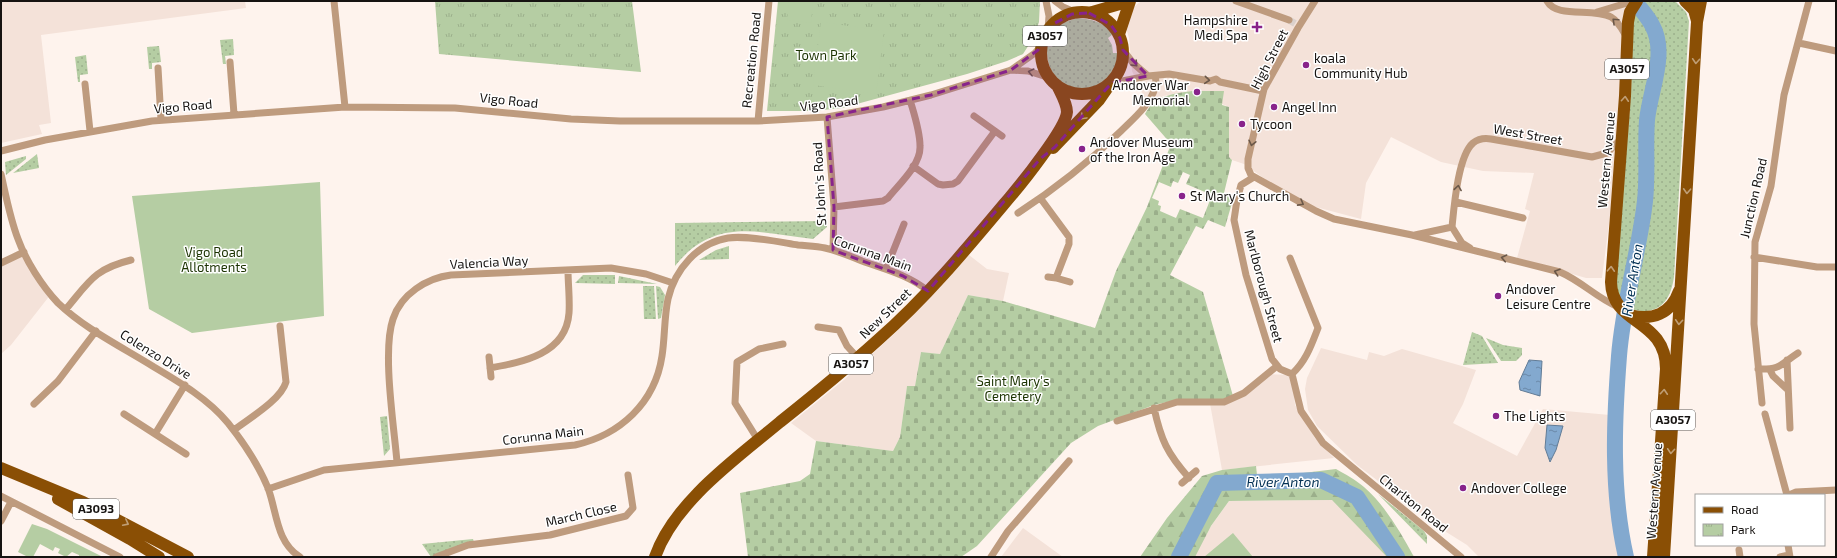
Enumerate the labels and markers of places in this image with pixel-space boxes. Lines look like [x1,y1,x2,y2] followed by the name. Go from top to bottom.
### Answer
[1184,12,1248,43] place label: Hampshire Medi Spa
[1251,21,1263,33] marker: Hampshire Medi Spa
[1314,50,1408,81] place label: koala Community Hub
[1301,60,1311,70] marker: koala Community Hub
[1113,77,1189,108] place label: Andover War Memorial
[1192,87,1202,97] marker: Andover War Memorial
[1282,99,1337,115] place label: Angel Inn
[1269,102,1279,112] marker: Angel Inn
[1250,116,1292,132] place label: Tycoon
[1237,119,1247,129] marker: Tycoon
[1090,134,1193,165] place label: Andover Museum of the Iron Age
[1077,144,1087,154] marker: Andover Museum of the Iron Age
[1190,188,1289,204] place label: St Mary's Church
[1177,191,1187,201] marker: St Mary's Church
[1506,281,1591,312] place label: Andover Leisure Centre
[1493,291,1503,301] marker: Andover Leisure Centre
[1504,408,1565,424] place label: The Lights
[1491,411,1501,421] marker: The Lights
[1471,480,1567,496] place label: Andover College
[1458,483,1468,493] marker: Andover College

